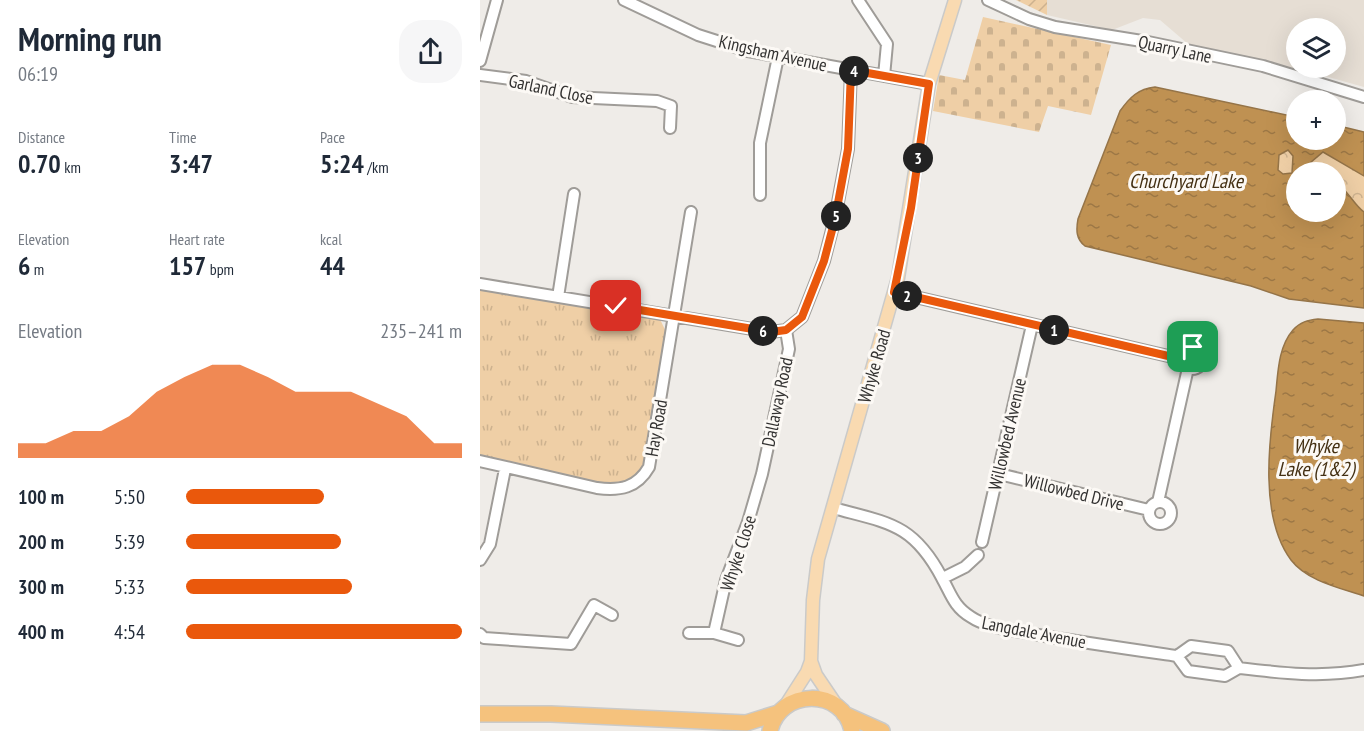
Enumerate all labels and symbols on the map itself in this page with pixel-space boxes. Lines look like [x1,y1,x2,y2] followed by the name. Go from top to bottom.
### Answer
[717,29,829,77] street label: Kingsham Avenue
[1136,30,1214,68] street label: Quarry Lane
[839,56,869,86] pin: 4
[507,69,595,109] street label: Garland Close
[903,143,933,173] pin: 3
[1129,168,1245,194] water label: Churchyard Lake
[821,201,851,231] pin: 5
[590,280,641,331] pin
[892,281,922,311] pin: 2
[1039,315,1069,345] pin: 1
[748,316,778,346] pin: 6
[1167,321,1218,372] pin
[853,327,895,405] street label: Whyke Road
[756,355,798,449] street label: Dallaway Road
[983,376,1031,492] street label: Willowbed Avenue
[640,398,672,458] street label: Hay Road
[1278,433,1357,482] water label: Whyke Lake (1&2)
[1022,468,1126,516] street label: Willowbed Drive
[715,512,761,594] street label: Whyke Close
[980,611,1088,653] street label: Langdale Avenue

